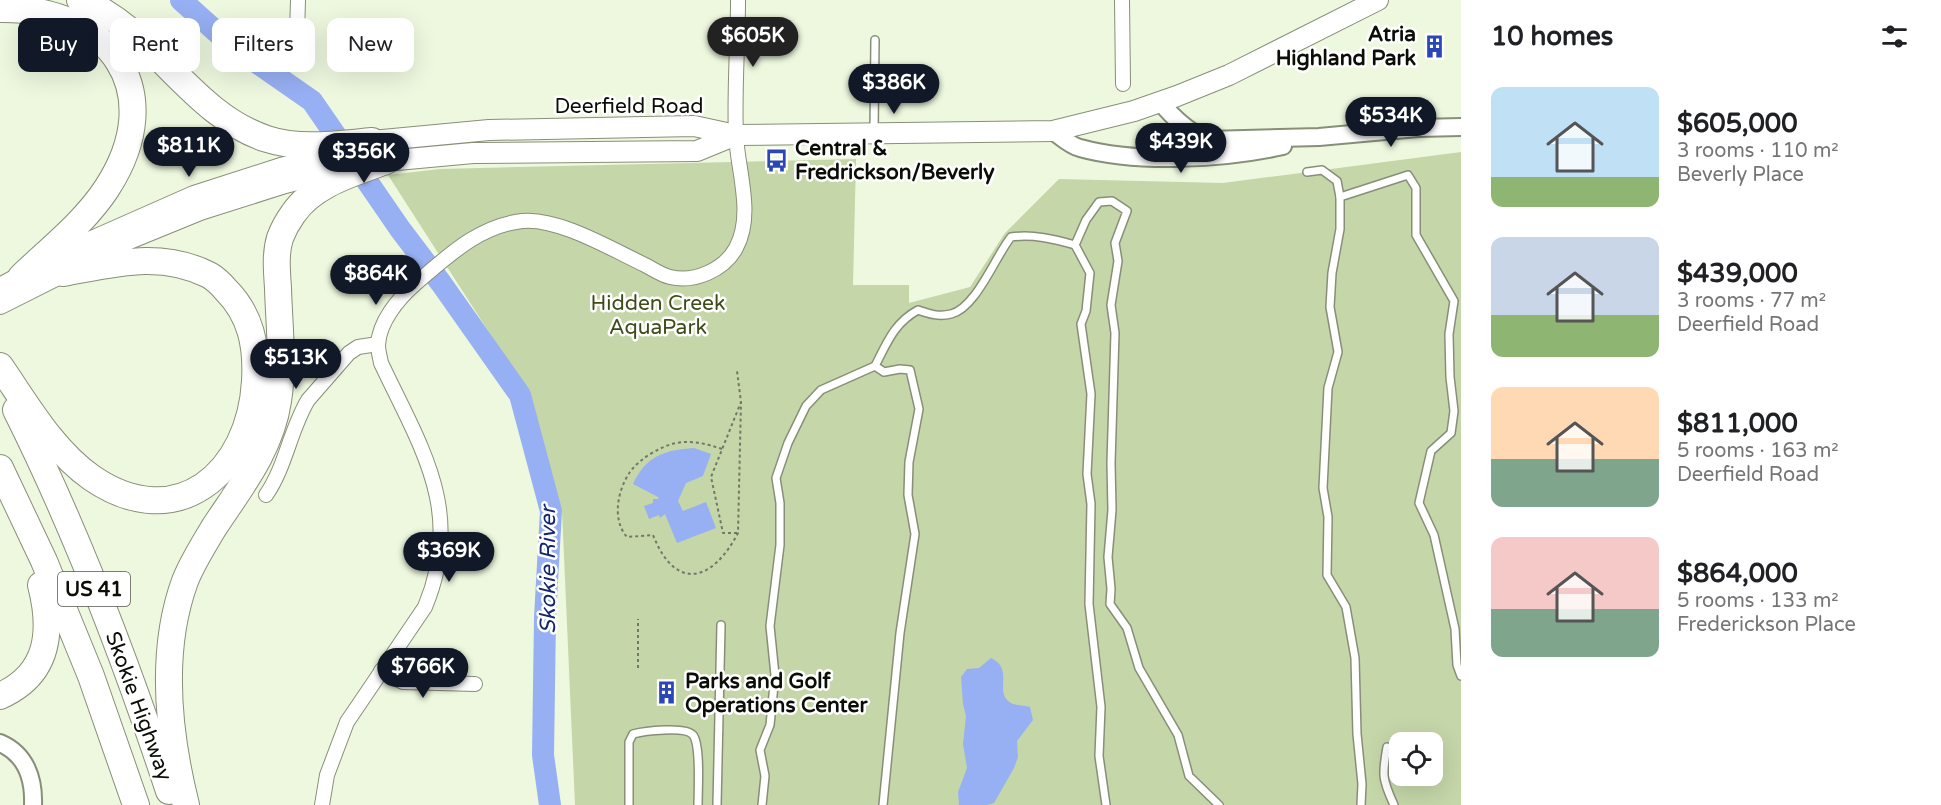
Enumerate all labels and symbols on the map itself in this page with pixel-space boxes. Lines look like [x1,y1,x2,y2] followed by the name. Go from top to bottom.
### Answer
[711,17,795,68] pin: $605K
[1276,22,1417,71] place label: Atria Highland Park
[1421,33,1447,59] building icon: Atria Highland Park
[852,64,936,115] pin: $386K
[554,94,704,119] street label: Deerfield Road
[1349,97,1433,148] pin: $534K
[1139,123,1223,174] pin: $439K
[147,127,231,178] pin: $811K
[322,133,406,184] pin: $356K
[795,136,995,185] place label: Central & Fredrickson/Beverly
[764,147,790,173] bus stop icon: Central & Fredrickson/Beverly
[334,255,418,306] pin: $864K
[591,291,725,340] park label: Hidden Creek AquaPark
[254,339,338,390] pin: $513K
[535,504,561,634] water label: Skokie River
[407,532,491,583] pin: $369K
[58,572,130,606] road number: US 41
[100,628,177,784] street label: Skokie Highway
[381,648,465,699] pin: $766K
[685,669,868,718] place label: Parks and Golf Operations Center
[654,680,680,706] building icon: Parks and Golf Operations Center

